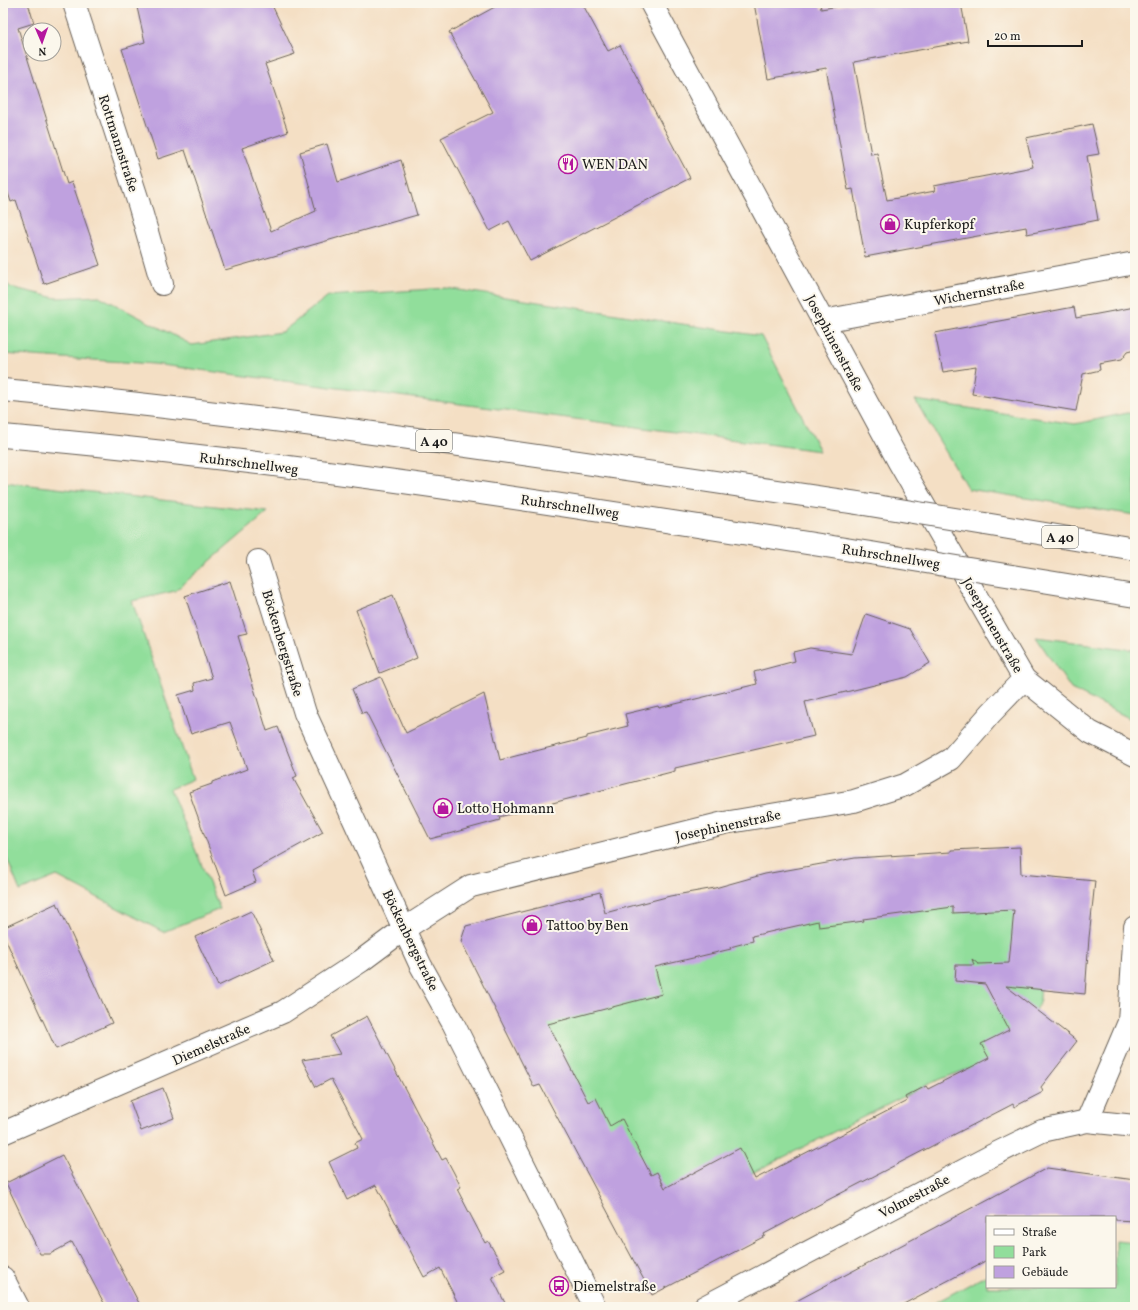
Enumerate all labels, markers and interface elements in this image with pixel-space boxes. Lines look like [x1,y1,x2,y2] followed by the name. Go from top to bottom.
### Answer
[22,22,62,62] north arrow
[988,22,1082,48] scale bar
[994,29,1021,45] text: 20 m
[38,43,47,58] text: N
[93,92,142,195] street label: Rottmannstraße
[557,153,579,175] restaurant icon: WEN DAN
[582,156,648,175] place label: WEN DAN
[879,213,901,235] shop icon: Kupferkopf
[904,216,976,235] place label: Kupferkopf
[932,275,1026,312] street label: Wichernstraße
[800,292,867,396] street label: Josephinenstraße
[416,430,452,452] road number: A 40
[198,449,299,480] street label: Ruhrschnellweg
[519,491,621,524] street label: Ruhrschnellweg
[1042,526,1078,548] road number: A 40
[840,540,942,575] street label: Ruhrschnellweg
[957,575,1027,677] street label: Josephinenstraße
[256,588,307,699] street label: Böckenbergstraße
[432,797,454,819] shop icon: Lotto Hohmann
[457,800,554,819] place label: Lotto Hohmann
[674,806,783,847] street label: Josephinenstraße
[377,887,443,995] street label: Böckenbergstraße
[521,914,543,936] shop icon: Tattoo by Ben
[546,917,629,936] place label: Tattoo by Ben
[170,1020,254,1071] street label: Diemelstraße
[876,1171,954,1224] street label: Volmestraße
[986,1216,1116,1288] legend
[1022,1225,1057,1241] text: Straße
[1022,1245,1047,1261] text: Park
[1022,1265,1069,1281] text: Gebäude
[548,1275,570,1297] bus stop icon: Diemelstraße
[573,1278,656,1297] place label: Diemelstraße

